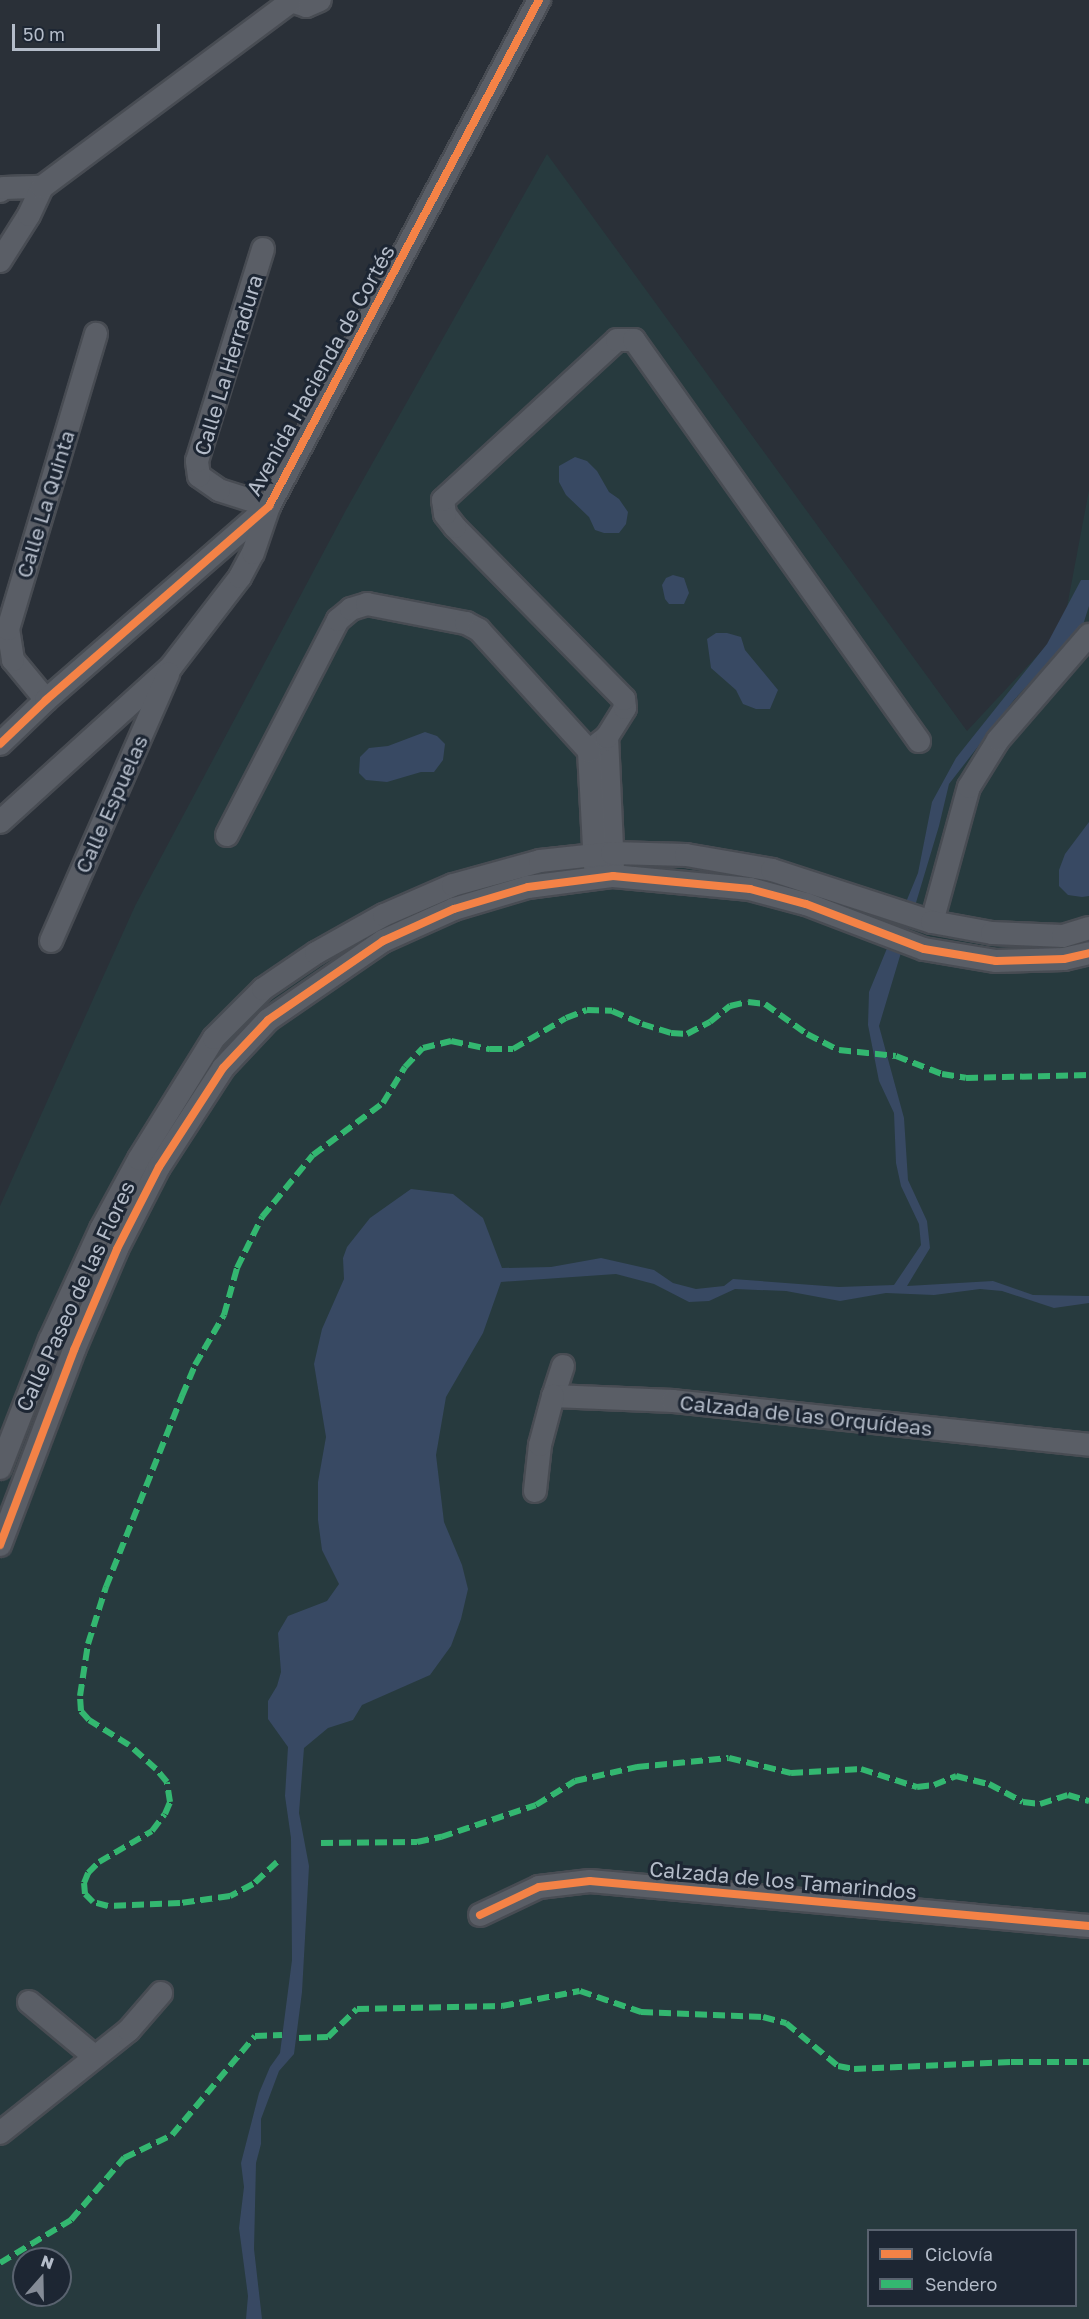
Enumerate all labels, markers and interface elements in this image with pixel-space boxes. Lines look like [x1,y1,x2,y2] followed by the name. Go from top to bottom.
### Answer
[15,12,164,50] scale bar
[23,23,65,45] text: 50 m
[241,240,399,500] street label: Avenida Hacienda de Cortés
[189,272,267,458] street label: Calle La Herradura
[11,427,79,581] street label: Calle La Quinta
[69,731,153,877] street label: Calle Espuelas
[10,1177,140,1415] street label: Calle Paseo de las Flores
[678,1389,934,1441] street label: Calzada de las Orquídeas
[648,1856,918,1904] street label: Calzada de los Tamarindos
[867,2229,1077,2307] legend
[925,2243,993,2265] text: Ciclovía
[12,2247,72,2307] north arrow
[38,2250,57,2273] text: N
[925,2273,997,2295] text: Sendero

